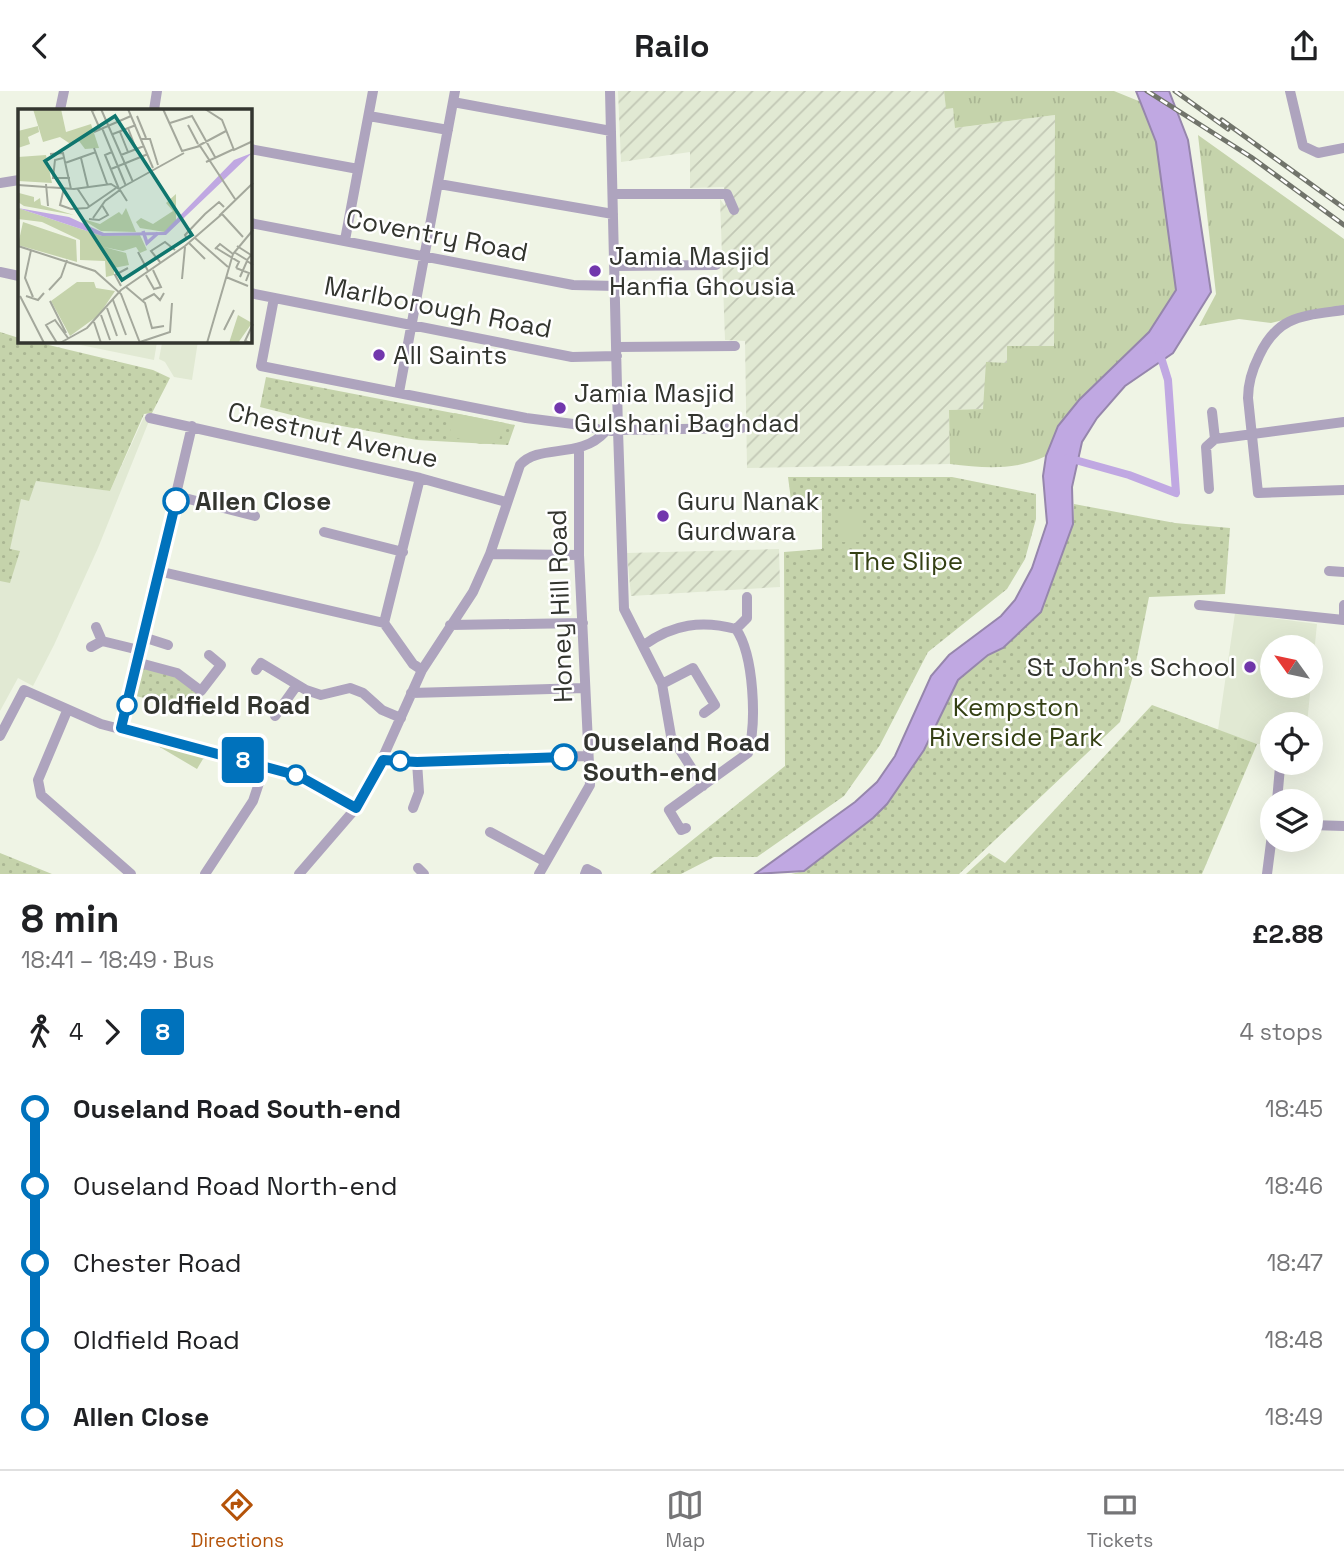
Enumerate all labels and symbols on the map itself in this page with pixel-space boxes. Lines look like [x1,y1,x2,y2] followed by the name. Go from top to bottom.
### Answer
[18,109,252,343] inset map
[343,201,531,269] street label: Coventry Road
[609,239,796,303] place label: Jamia Masjid Hanfia Ghousia
[587,263,603,279] marker: Jamia Masjid Hanfia Ghousia
[321,268,555,346] street label: Marlborough Road
[393,338,507,372] place label: All Saints
[371,347,387,363] marker: All Saints
[574,376,800,440] place label: Jamia Masjid Gulshani Baghdad
[224,394,442,476] street label: Chestnut Avenue
[552,400,568,416] marker: Jamia Masjid Gulshani Baghdad
[195,484,331,518] place label: Allen Close
[677,484,820,548] place label: Guru Nanak Gurdwara
[163,488,189,514] marker: Allen Close
[655,508,671,524] marker: Guru Nanak Gurdwara
[540,509,580,703] street label: Honey Hill Road
[849,544,963,578] park label: The Slipe
[1260,635,1323,698] north arrow
[1027,650,1236,684] place label: St John's School
[1242,659,1258,675] marker: St John's School
[143,688,310,722] place label: Oldfield Road
[929,690,1103,754] park label: Kempston Riverside Park
[117,695,137,715] marker: Oldfield Road
[583,725,770,789] place label: Ouseland Road South-end
[220,737,266,783] line badge: 8
[551,744,577,770] marker: Ouseland Road South-end
[390,751,410,771] unlabelled marker
[286,765,306,785] unlabelled marker

